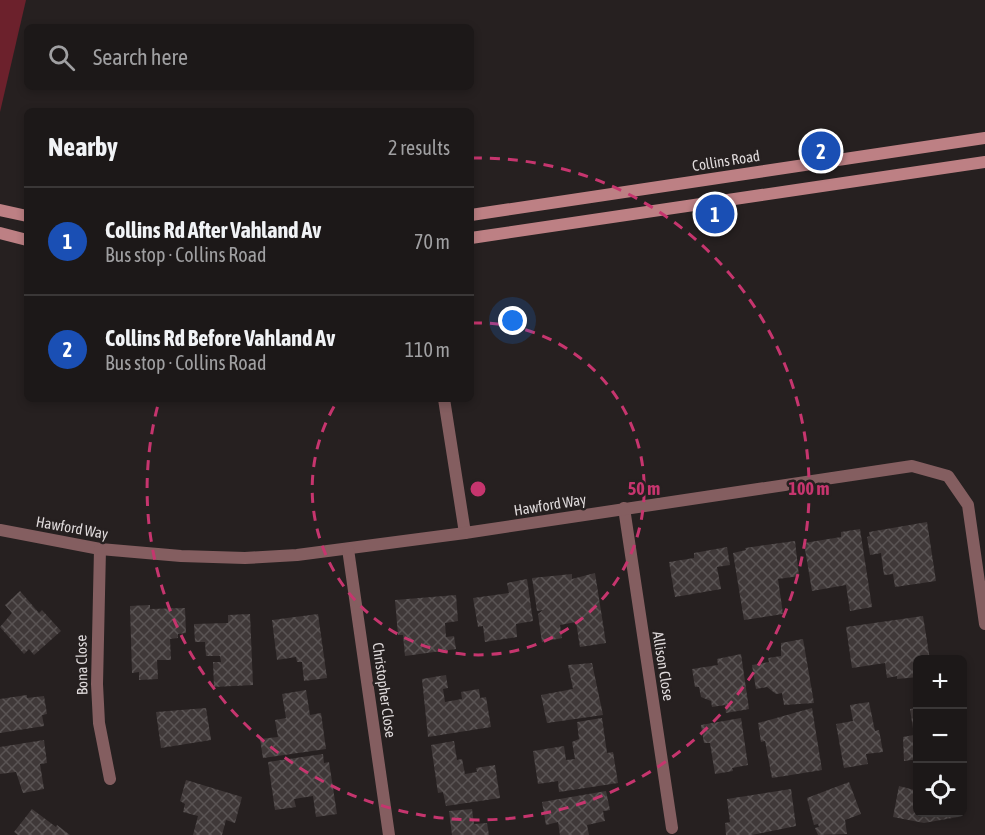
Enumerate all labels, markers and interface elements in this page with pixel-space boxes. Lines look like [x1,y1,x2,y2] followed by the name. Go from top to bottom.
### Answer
[24,24,474,90] search box
[45,41,78,74] icon: search
[93,44,188,70] text: Search here
[802,128,840,174] pin: 2
[48,132,118,162] text: Nearby
[388,136,450,159] text: 2 results
[691,147,761,174] street label: Collins Road
[696,192,734,236] pin: 1
[105,217,321,243] text: Collins Rd After Vahland Av
[63,230,72,253] text: 1
[414,230,450,253] text: 70 m
[105,243,266,266] text: Bus stop · Collins Road
[498,306,527,335] your location
[105,325,335,351] text: Collins Rd Before Vahland Av
[63,338,72,361] text: 2
[405,338,450,361] text: 110 m
[105,351,266,374] text: Bus stop · Collins Road
[628,478,660,499] text: 50 m
[789,478,829,499] text: 100 m
[468,479,488,499] centre of rings
[513,490,587,519] street label: Hawford Way
[35,513,110,542] street label: Hawford Way
[650,630,677,702] street label: Allison Close
[72,635,91,695] street label: Bona Close
[369,641,400,739] street label: Christopher Close
[913,655,967,817] map controls
[913,655,967,709] button: +
[913,709,967,763] button: −
[913,763,967,817] button: locate

